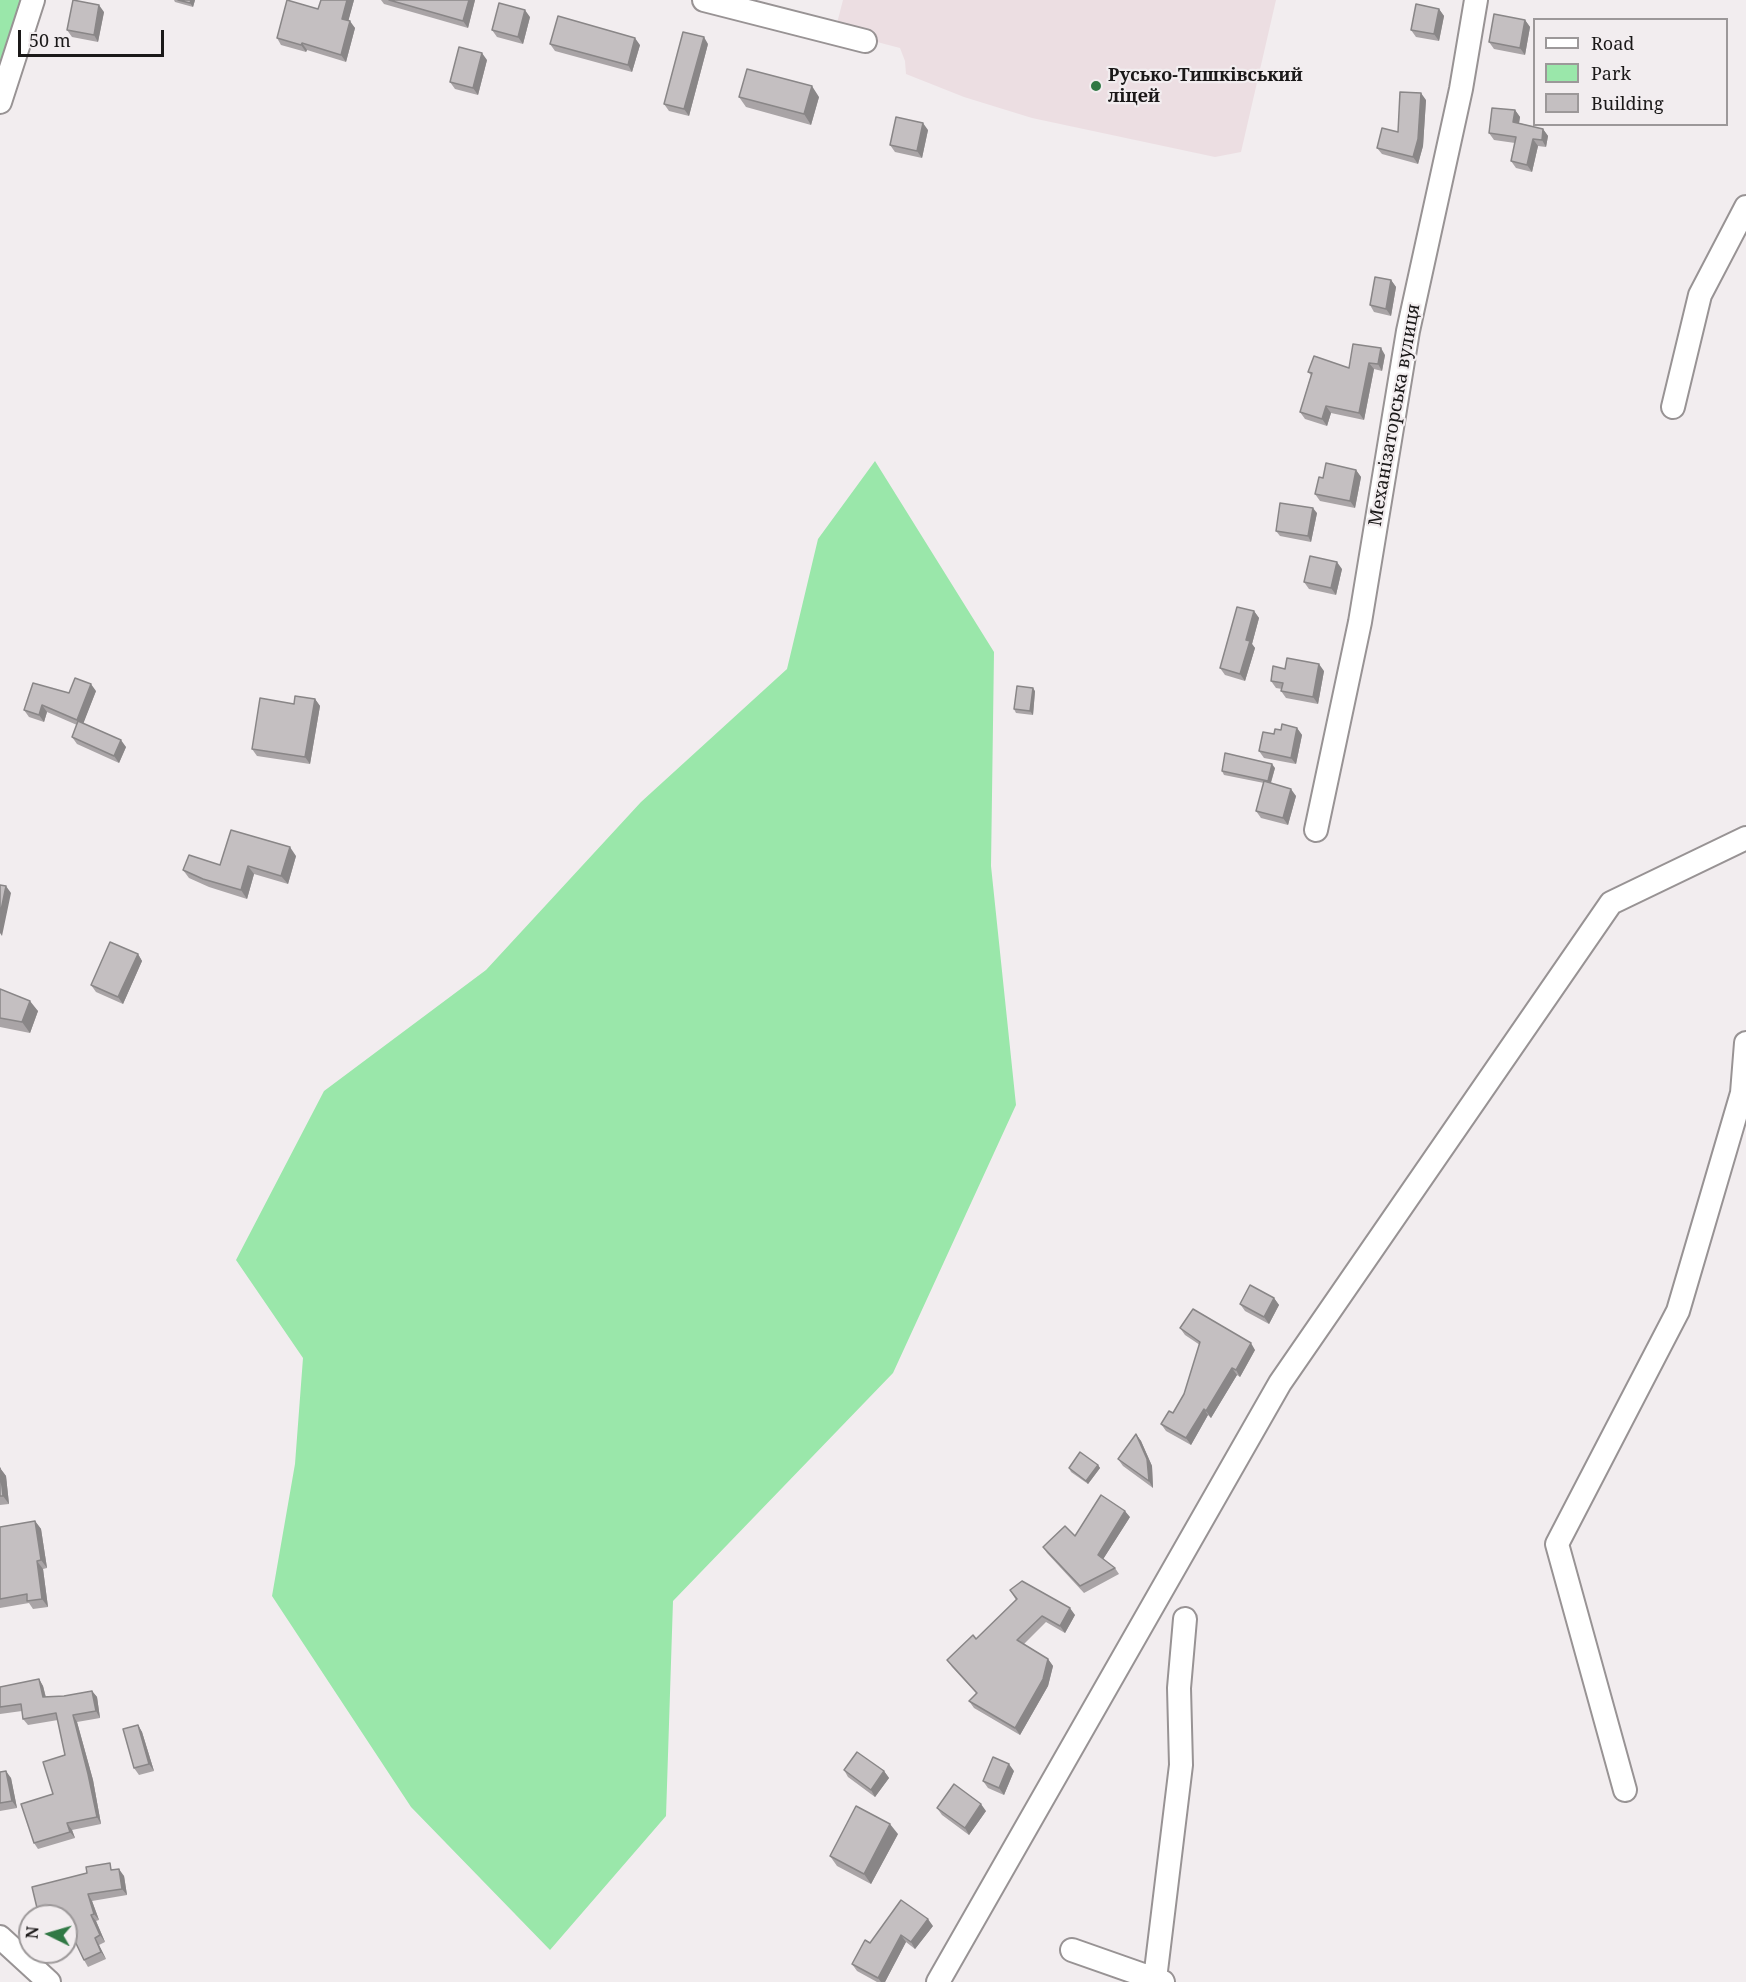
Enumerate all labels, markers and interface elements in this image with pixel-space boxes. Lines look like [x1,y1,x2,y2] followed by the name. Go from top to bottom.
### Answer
[21,18,166,56] scale bar
[1533,18,1728,126] legend
[29,28,71,52] text: 50 m
[1591,31,1634,55] text: Road
[1591,61,1631,85] text: Park
[1108,65,1303,107] place label: Русько-Тишківський ліцей
[1089,79,1103,93] marker: Русько-Тишківський ліцей
[1591,91,1664,115] text: Building
[1365,302,1425,528] street label: Механізаторська вулиця
[18,1904,78,1964] north arrow
[21,1925,44,1940] text: N

